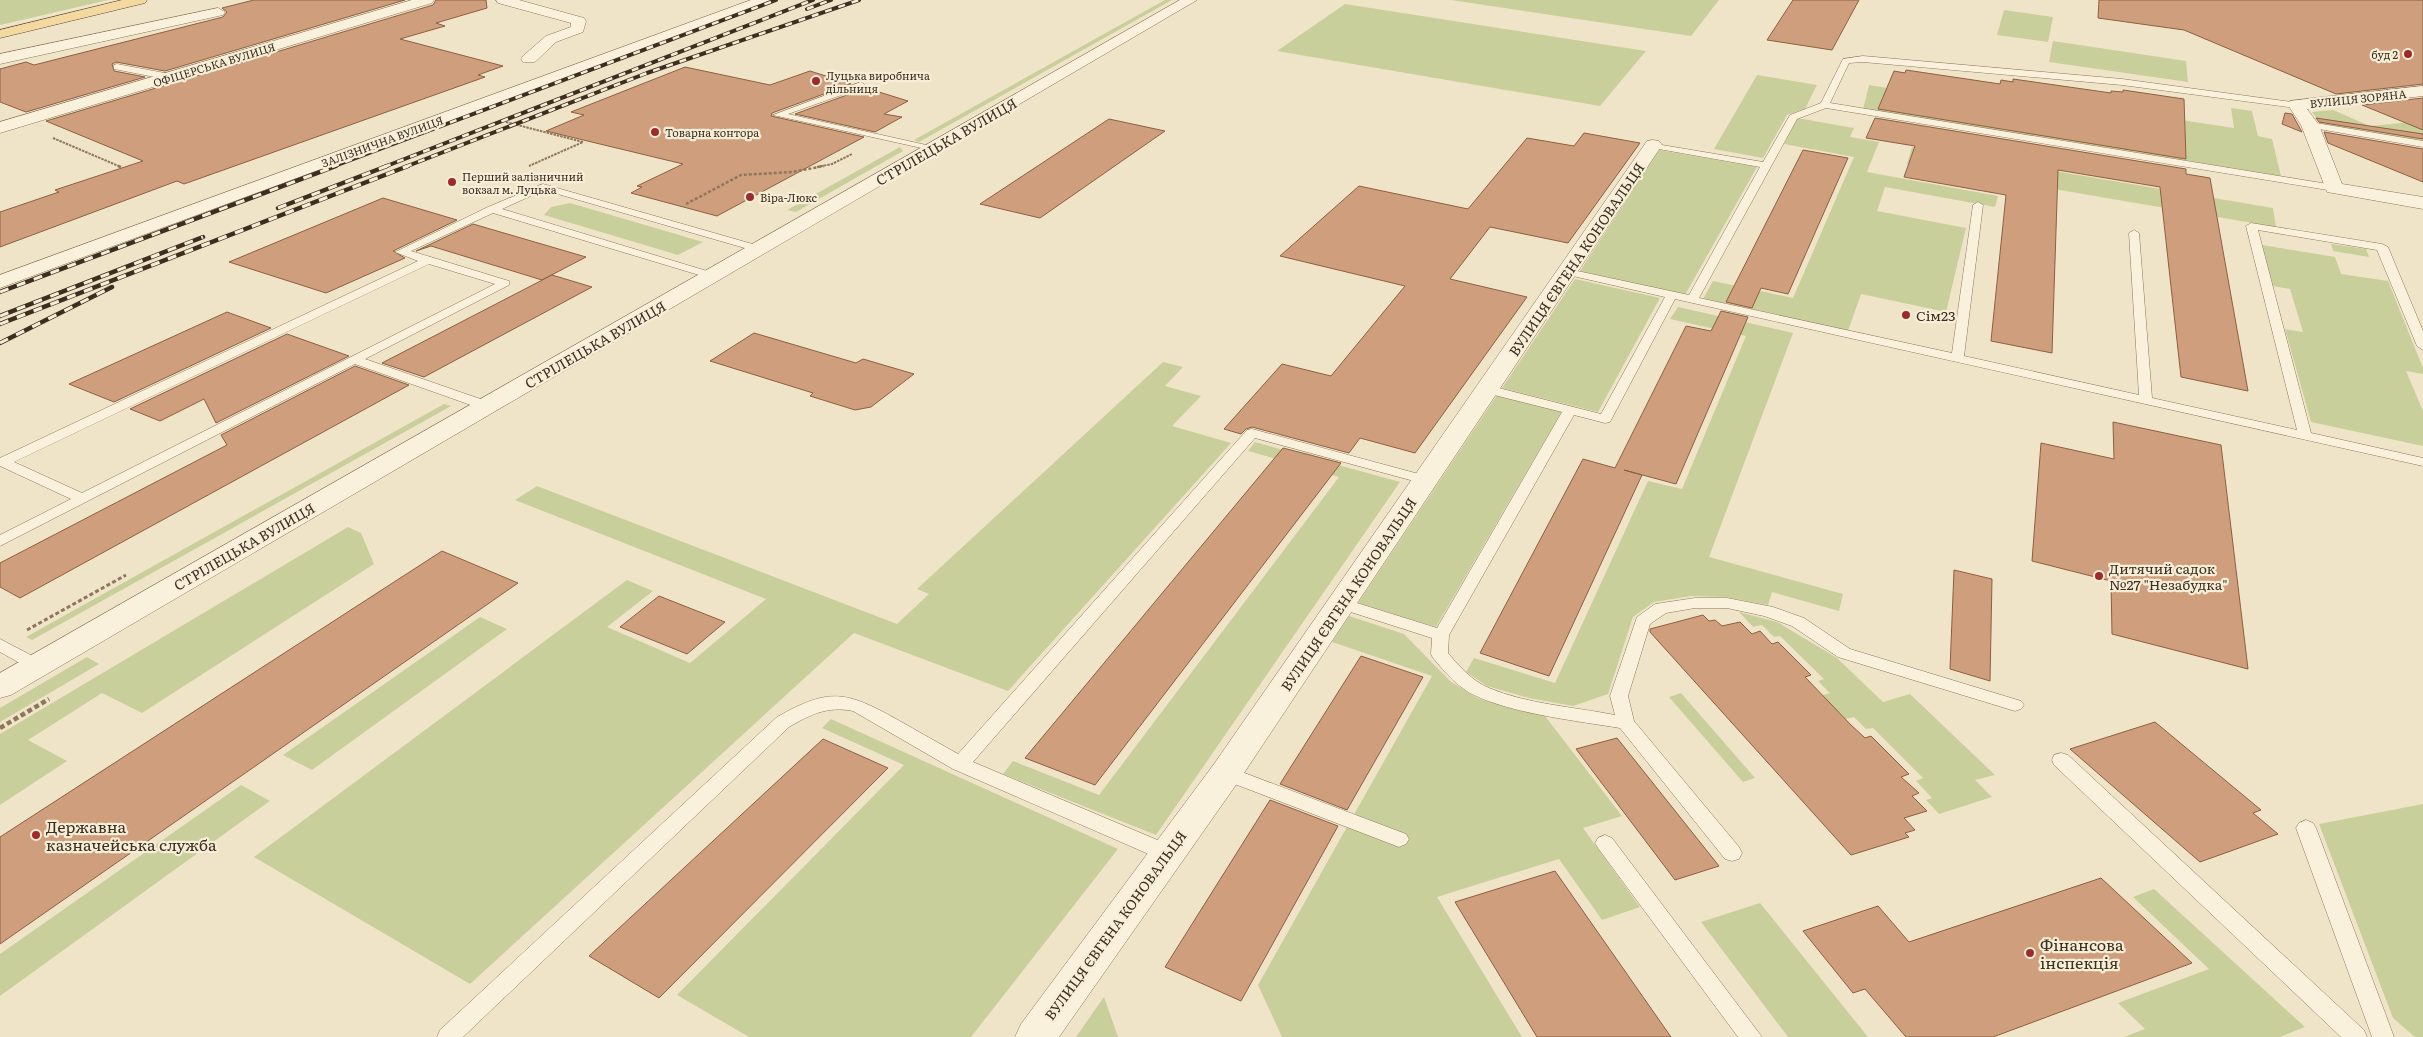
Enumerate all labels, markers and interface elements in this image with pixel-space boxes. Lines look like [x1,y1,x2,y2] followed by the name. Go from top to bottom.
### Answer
[151,38,277,90] street label: ОФІЦЕРСЬКА ВУЛИЦЯ
[2371,46,2398,62] place label: буд 2
[2402,48,2414,60] marker: буд 2
[826,67,930,96] place label: Луцька виробнича дільниця
[810,75,822,87] marker: Луцька виробнича дільниця
[2309,85,2407,111] street label: ВУЛИЦЯ ЗОРЯНА
[872,92,1020,190] street label: СТРІЛЕЦЬКА ВУЛИЦЯ
[319,111,445,171] street label: ЗАЛІЗНИЧНА ВУЛИЦЯ
[665,124,759,140] place label: Товарна контора
[649,126,661,138] marker: Товарна контора
[1504,158,1648,360] street label: ВУЛИЦЯ ЄВГЕНА КОНОВАЛЬЦЯ
[462,168,583,197] place label: Перший залізничний вокзал м. Луцька
[446,176,458,188] marker: Перший залізничний вокзал м. Луцька
[760,189,818,205] place label: Віра-Люкс
[744,191,756,203] marker: Віра-Люкс
[521,295,669,393] street label: СТРІЛЕЦЬКА ВУЛИЦЯ
[1916,305,1956,325] place label: Сім23
[1900,309,1912,321] marker: Сім23
[1276,493,1420,695] street label: ВУЛИЦЯ ЄВГЕНА КОНОВАЛЬЦЯ
[170,497,318,595] street label: СТРІЛЕЦЬКА ВУЛИЦЯ
[2109,558,2228,594] place label: Дитячий садок №27 "Незабудка"
[2093,570,2105,582] marker: Дитячий садок №27 "Незабудка"
[46,814,217,856] place label: Державна казначейська служба
[1039,826,1191,1024] street label: ВУЛИЦЯ ЄВГЕНА КОНОВАЛЬЦЯ
[30,829,42,841] marker: Державна казначейська служба
[2040,932,2124,974] place label: Фінансова інспекція
[2024,947,2036,959] marker: Фінансова інспекція

